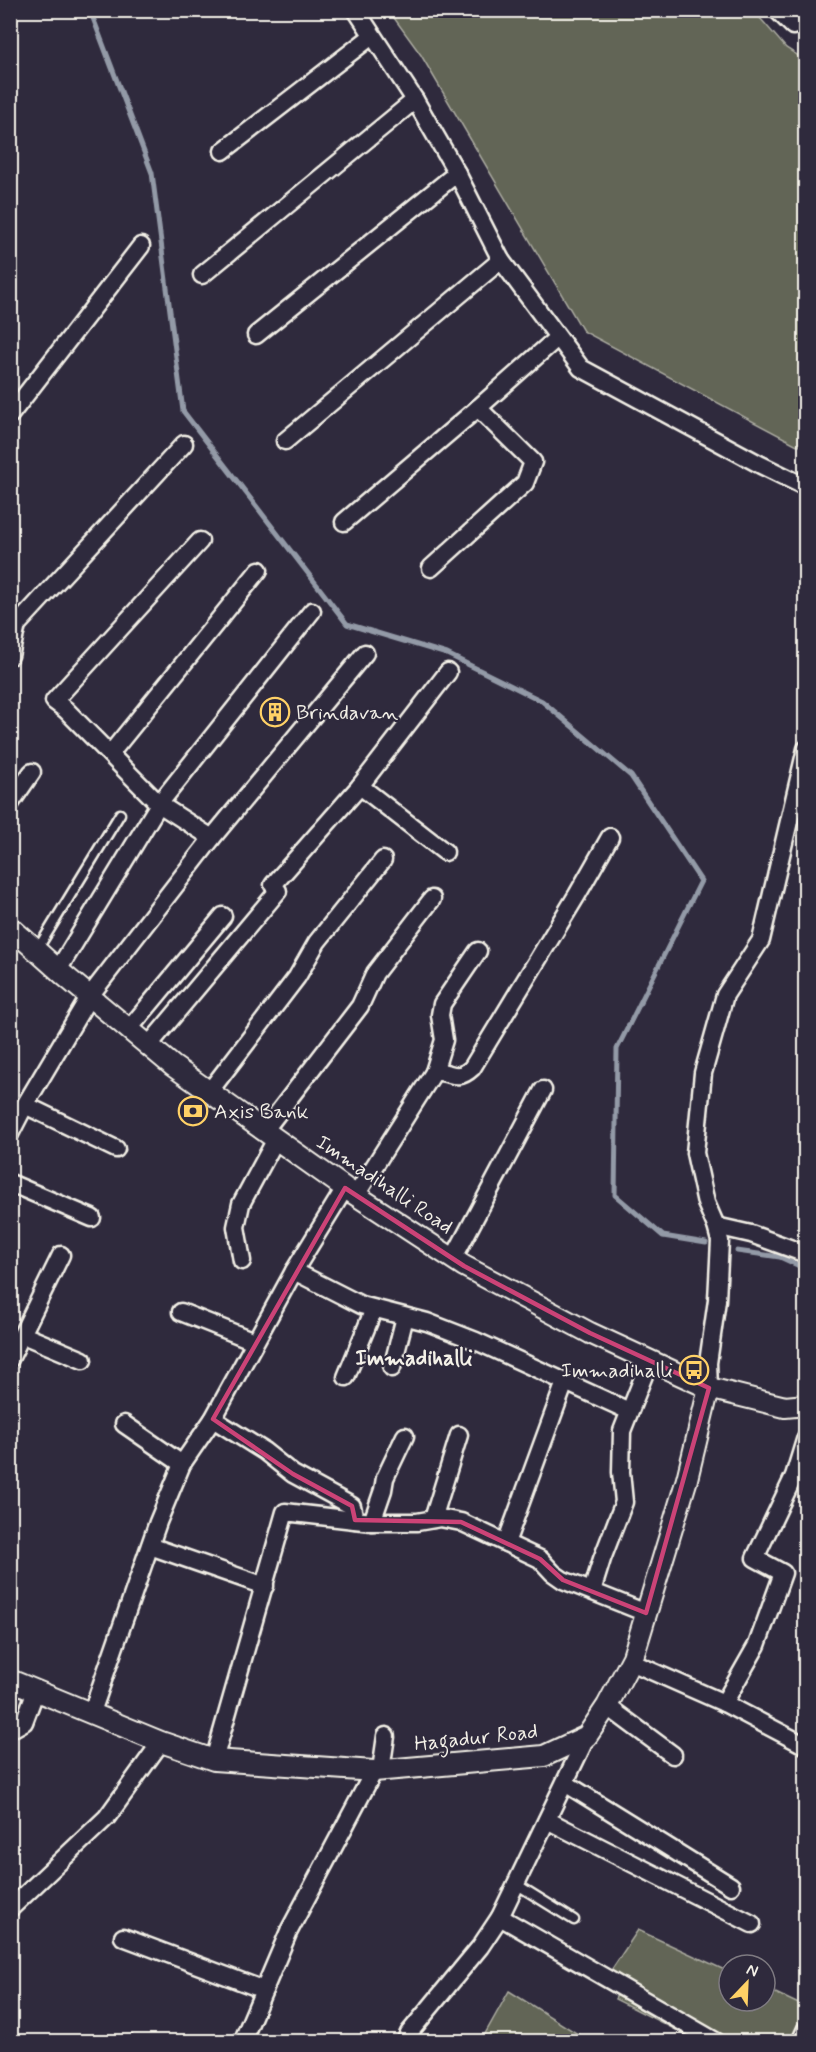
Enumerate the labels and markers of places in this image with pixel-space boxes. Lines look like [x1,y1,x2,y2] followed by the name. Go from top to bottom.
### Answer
[259,696,291,728] building icon: Brindavan
[296,699,399,727] place label: Brindavan
[177,1095,209,1127] bank icon: Axis Bank
[214,1098,309,1126] place label: Axis Bank
[678,1354,710,1386] bus stop icon: Immadihalli
[561,1357,673,1385] place label: Immadihalli

